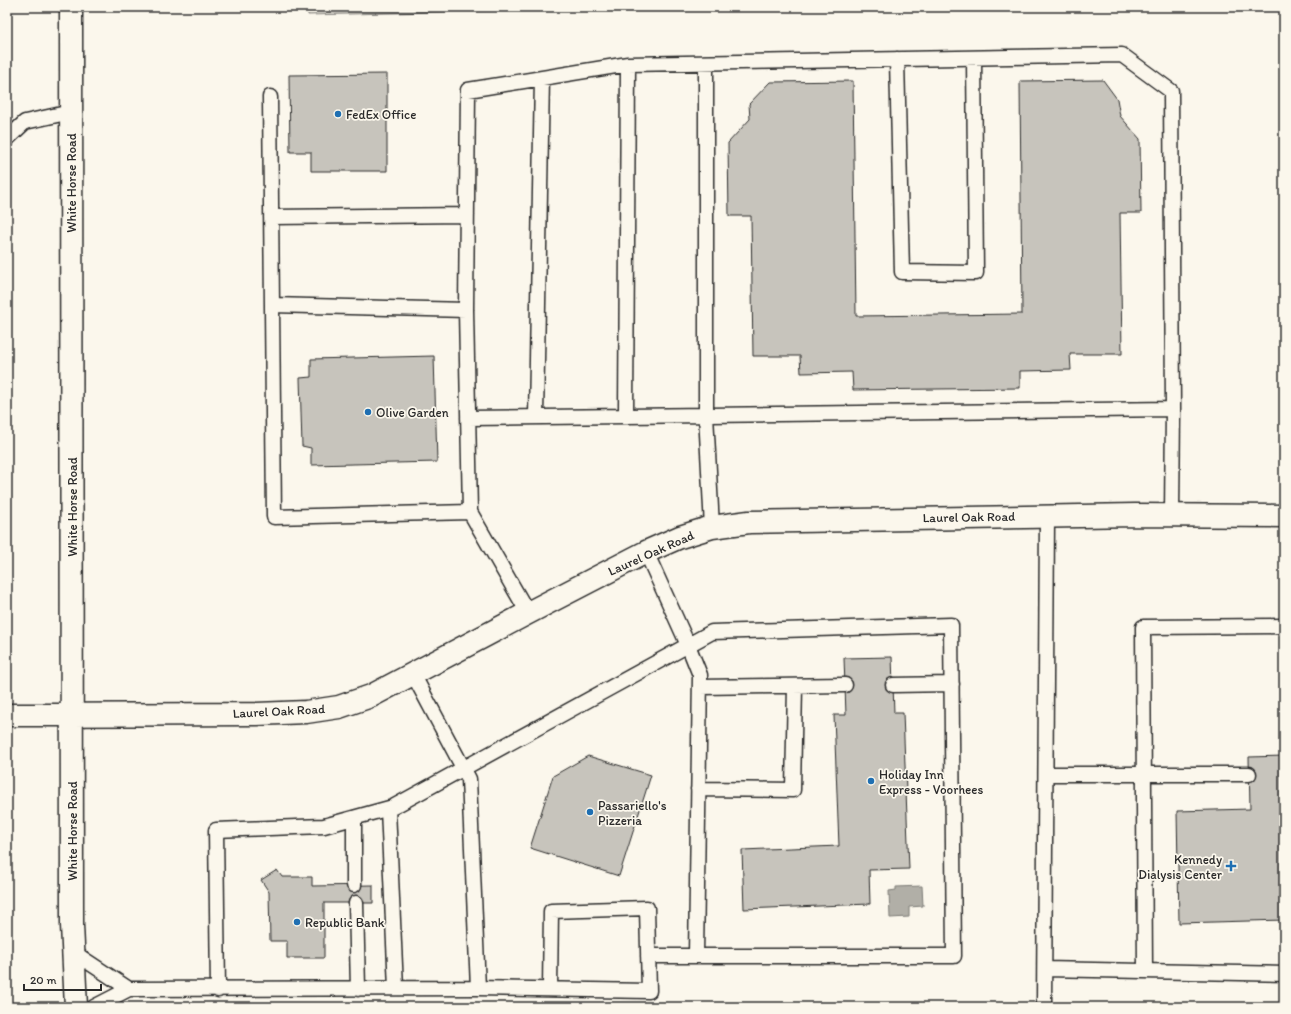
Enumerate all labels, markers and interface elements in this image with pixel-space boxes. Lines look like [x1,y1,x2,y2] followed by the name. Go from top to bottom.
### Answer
[346,107,416,122] place label: FedEx Office
[333,109,343,119] marker: FedEx Office
[64,133,79,233] street label: White Horse Road
[376,405,449,420] place label: Olive Garden
[363,407,373,417] marker: Olive Garden
[65,457,80,557] street label: White Horse Road
[923,509,1015,525] street label: Laurel Oak Road
[606,527,696,579] street label: Laurel Oak Road
[232,701,326,721] street label: Laurel Oak Road
[879,767,983,797] place label: Holiday Inn Express - Voorhees
[866,776,876,786] marker: Holiday Inn Express - Voorhees
[65,781,80,881] street label: White Horse Road
[598,798,667,828] place label: Passariello's Pizzeria
[585,807,595,817] marker: Passariello's Pizzeria
[1138,852,1223,882] place label: Kennedy Dialysis Center
[1225,860,1237,872] marker: Kennedy Dialysis Center
[305,915,385,930] place label: Republic Bank
[292,917,302,927] marker: Republic Bank
[24,966,101,992] scale bar
[30,973,57,987] text: 20 m

